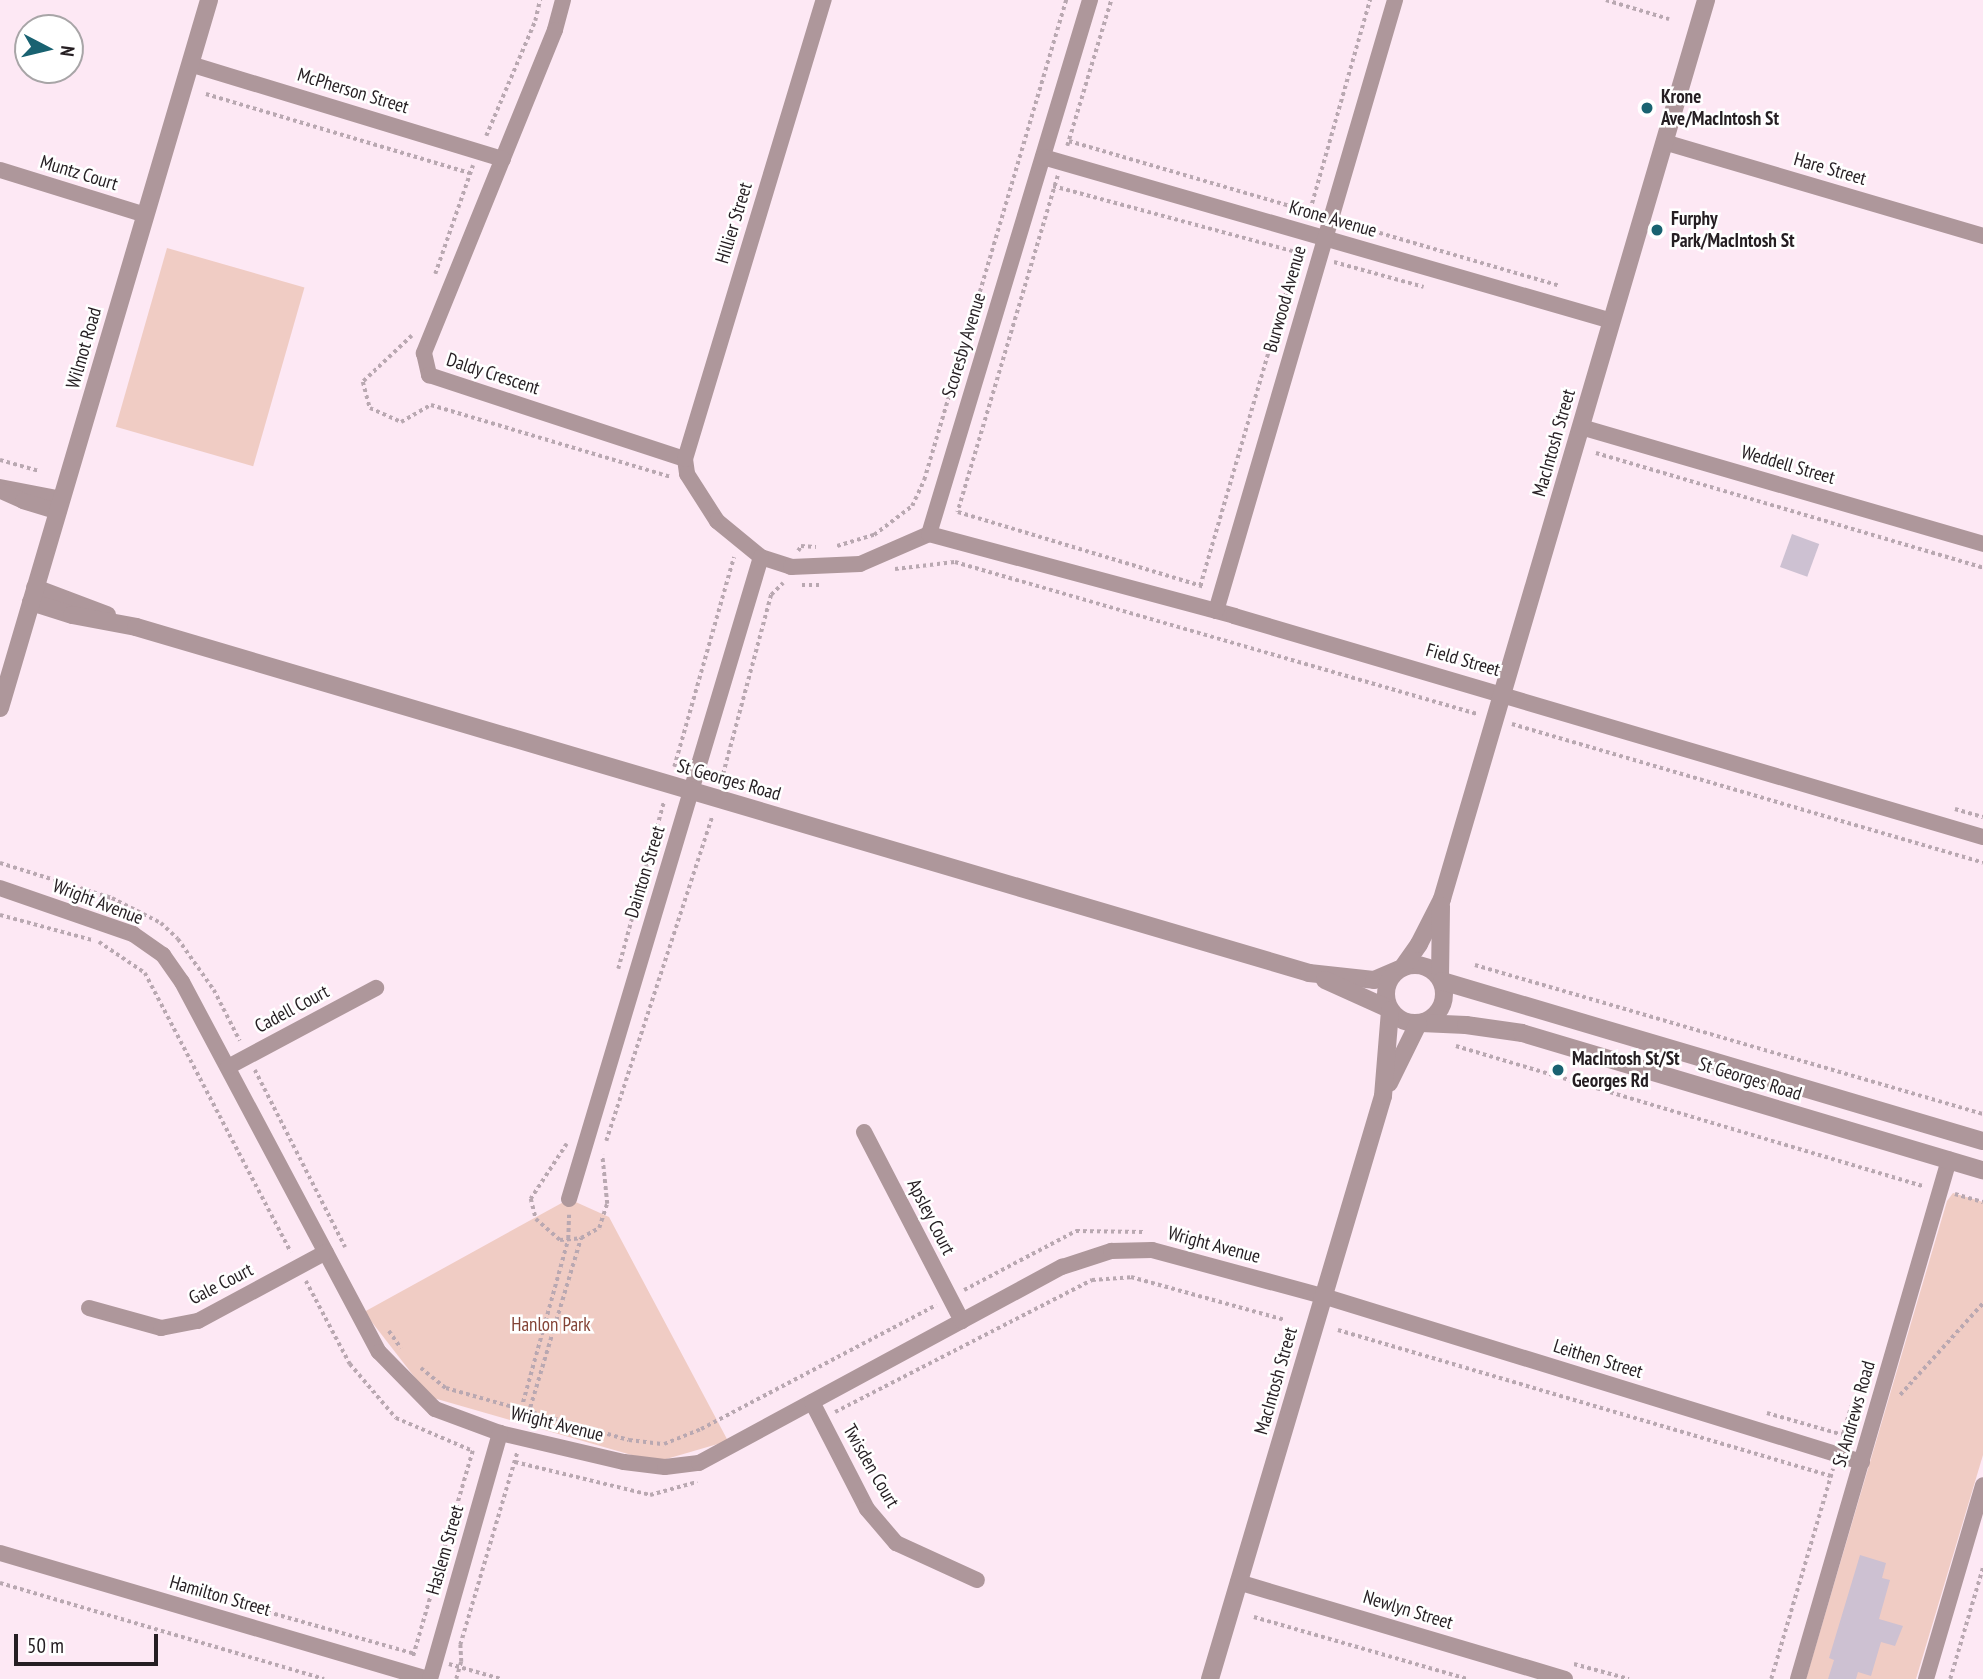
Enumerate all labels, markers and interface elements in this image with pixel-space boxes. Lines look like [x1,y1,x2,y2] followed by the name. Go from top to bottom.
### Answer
[14,14,84,84] north arrow
[55,45,80,58] text: N
[295,63,411,119] street label: McPherson Street
[1661,86,1779,130] place label: Krone Ave/MacIntosh St
[1639,100,1655,116] marker: Krone Ave/MacIntosh St
[1791,148,1869,190] street label: Hare Street
[37,150,121,196] street label: Muntz Court
[711,180,757,266] street label: Hillier Street
[1286,196,1380,242] street label: Krone Avenue
[1671,208,1795,252] place label: Furphy Park/MacIntosh St
[1649,222,1665,238] marker: Furphy Park/MacIntosh St
[1259,243,1311,355] street label: Burwood Avenue
[937,289,991,401] street label: Scoresby Avenue
[62,305,106,391] street label: Wilmot Road
[443,348,543,400] street label: Daldy Crescent
[1528,387,1580,499] street label: MacIntosh Street
[1739,441,1837,489] street label: Weddell Street
[1423,639,1503,681] street label: Field Street
[675,754,783,806] street label: St Georges Road
[620,823,670,921] street label: Dainton Street
[49,874,147,930] street label: Wright Avenue
[251,980,333,1038] street label: Cadell Court
[1572,1048,1680,1092] place label: MacIntosh St/St Georges Rd
[1696,1052,1804,1106] street label: St Georges Road
[1550,1062,1566,1078] marker: MacIntosh St/St Georges Rd
[902,1175,960,1259] street label: Apsley Court
[1165,1222,1263,1268] street label: Wright Avenue
[185,1258,257,1310] street label: Gale Court
[511,1314,591,1336] park label: Hanlon Park
[1250,1325,1302,1437] street label: MacIntosh Street
[1551,1335,1645,1383] street label: Leithen Street
[1828,1358,1880,1470] street label: St Andrews Road
[508,1401,606,1447] street label: Wright Avenue
[838,1420,904,1512] street label: Twisden Court
[421,1503,469,1597] street label: Haslem Street
[167,1571,273,1621] street label: Hamilton Street
[1360,1586,1456,1634] street label: Newlyn Street
[18,1620,161,1664] scale bar
[27,1632,64,1659] text: 50 m

